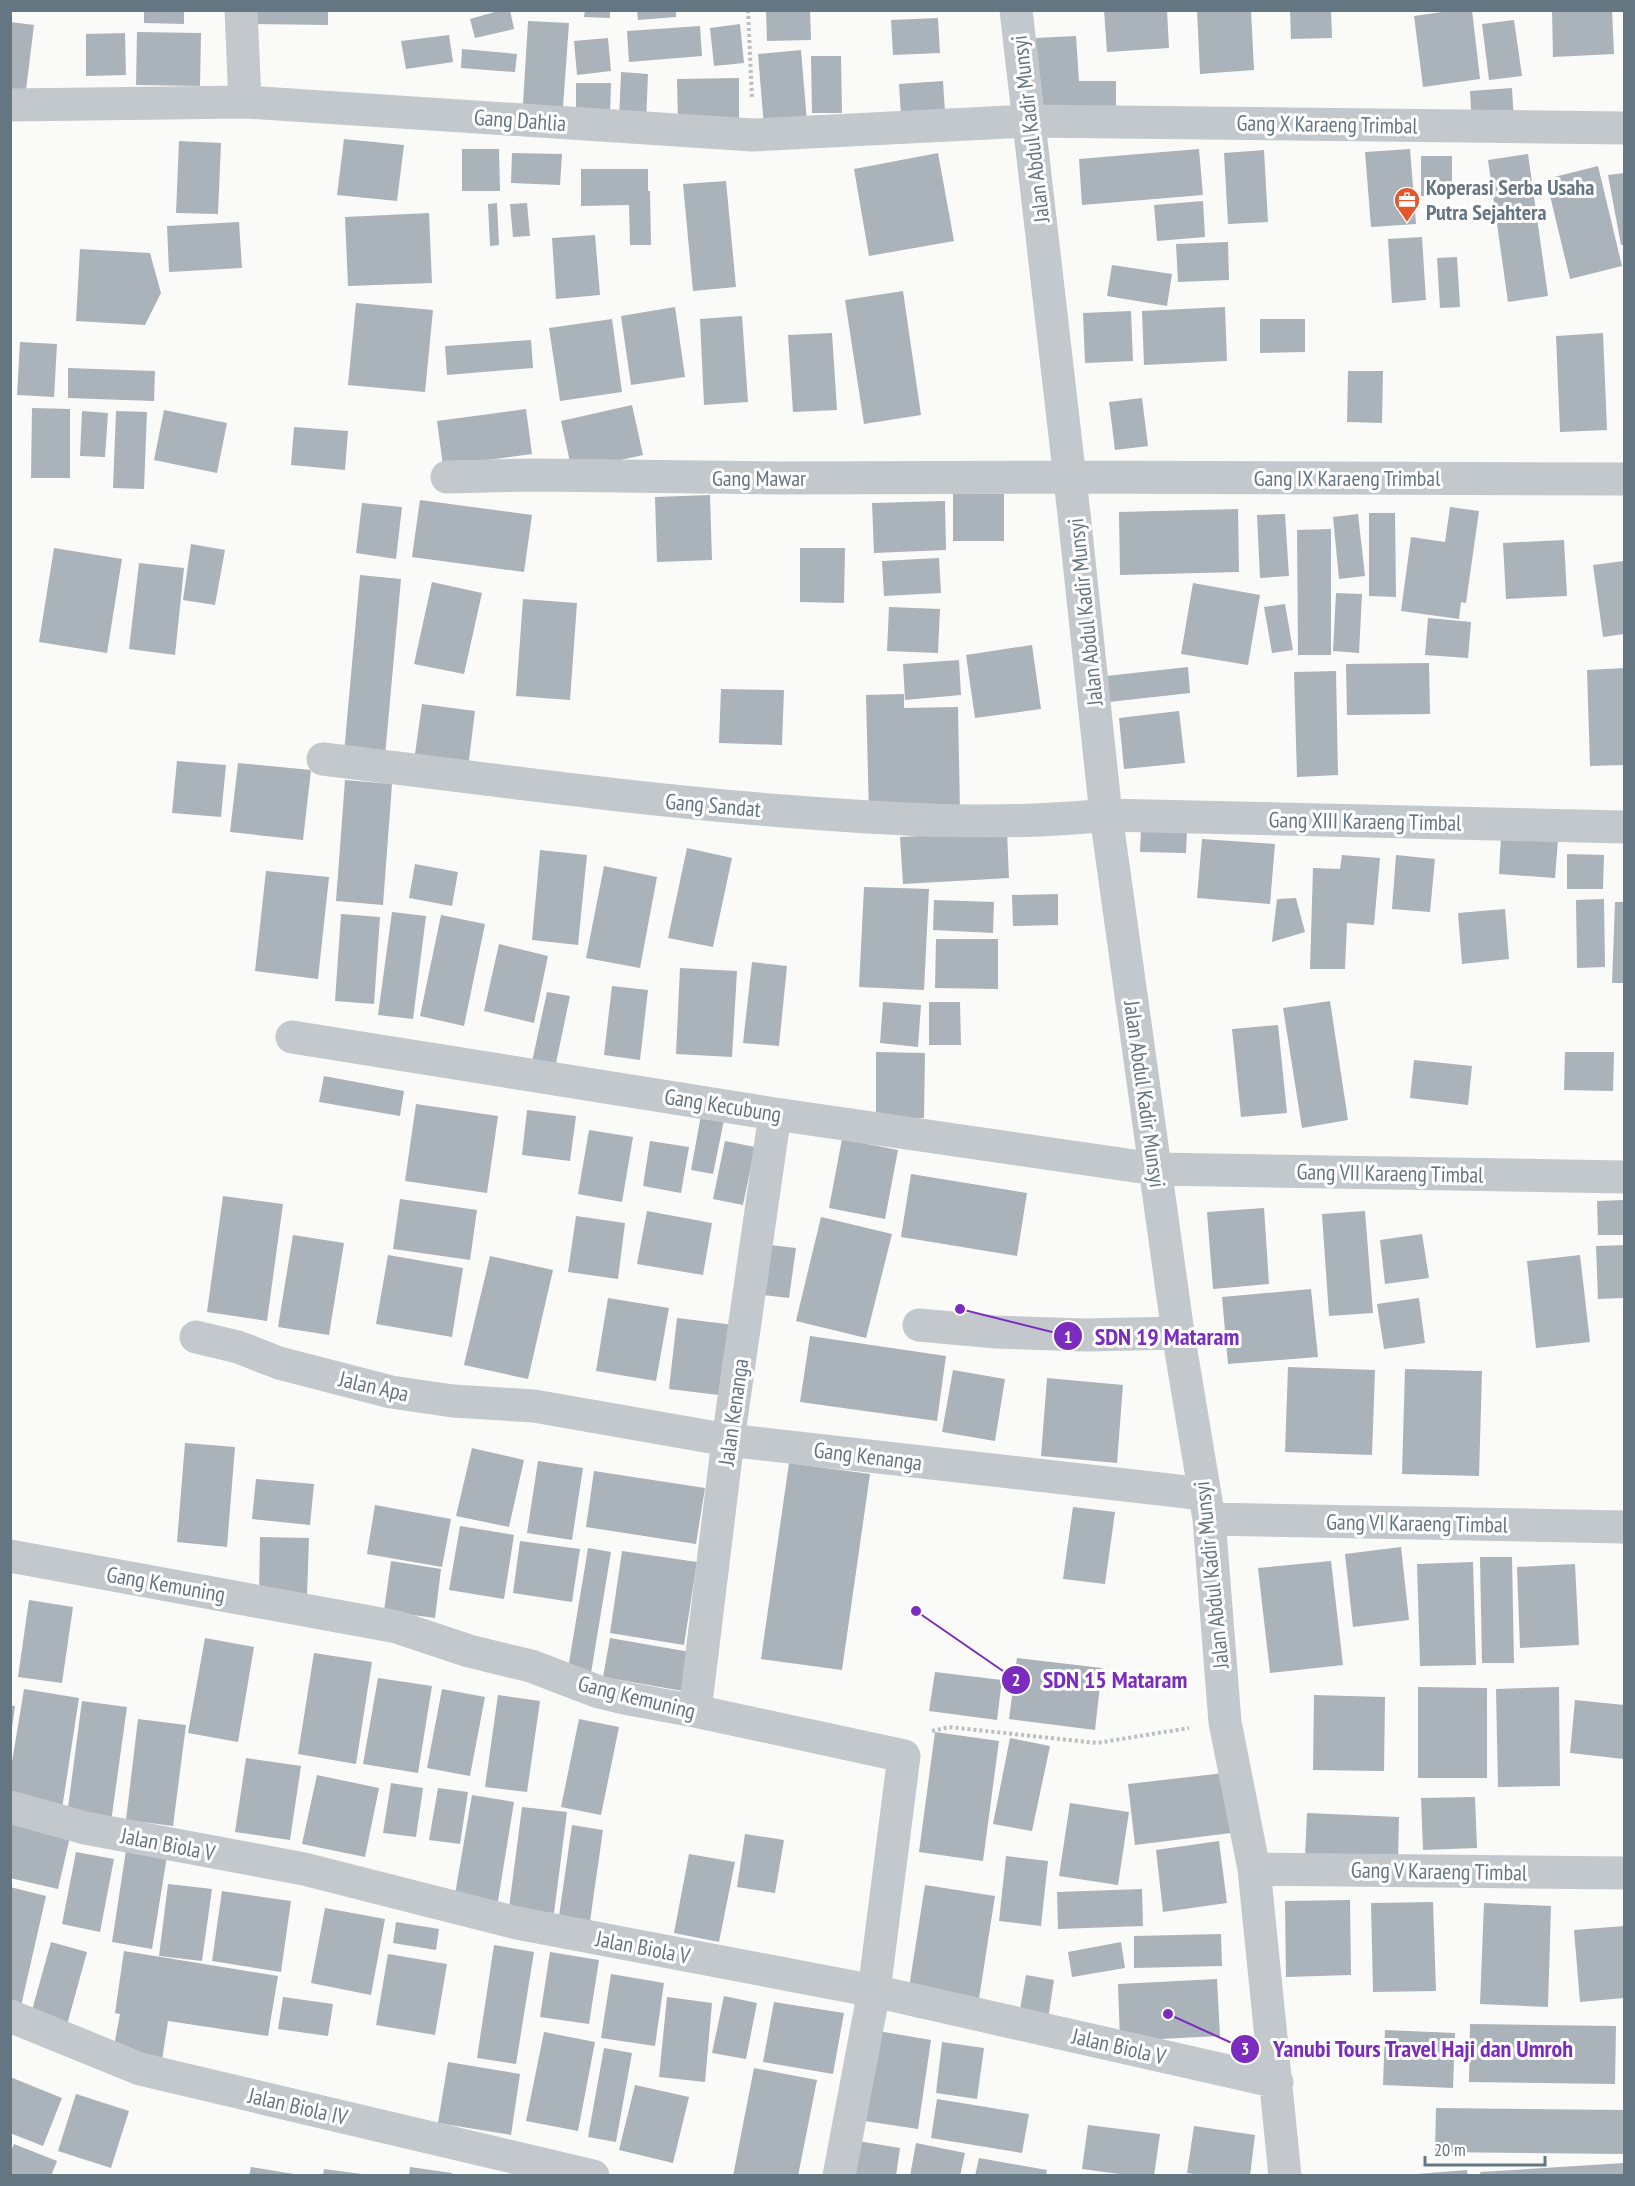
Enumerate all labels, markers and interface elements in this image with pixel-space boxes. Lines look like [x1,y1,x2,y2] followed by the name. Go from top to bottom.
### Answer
[1005,34,1056,225] street label: Jalan Abdul Kadir Munsyi
[473,103,567,137] street label: Gang Dahlia
[1236,108,1419,140] street label: Gang X Karaeng Trimbal
[1426,173,1594,226] place label: Koperasi Serba Usaha Putra Sejahtera
[1392,185,1422,223] office icon: Koperasi Serba Usaha Putra Sejahtera
[712,464,806,492] street label: Gang Mawar
[1254,464,1441,492] street label: Gang IX Karaeng Trimbal
[1061,517,1109,708] street label: Jalan Abdul Kadir Munsyi
[664,787,762,823] street label: Gang Sandat
[1268,805,1462,837] street label: Gang XIII Karaeng Timbal
[1118,998,1172,1189] street label: Jalan Abdul Kadir Munsyi
[663,1082,783,1128] street label: Gang Kecubung
[1296,1157,1484,1189] street label: Gang VII Karaeng Timbal
[1053,1315,1252,1357] callout: SDN 19 Mataram
[1095,1321,1239,1352] text: SDN 19 Mataram
[1064,1325,1072,1348] text: 1
[711,1357,754,1468] street label: Jalan Kenanga
[336,1364,412,1408] street label: Jalan Apa
[812,1435,924,1477] street label: Gang Kenanga
[1187,1480,1235,1671] street label: Jalan Abdul Kadir Munsyi
[1326,1507,1509,1539] street label: Gang VI Karaeng Timbal
[104,1560,228,1608] street label: Gang Kemuning
[1001,1659,1199,1701] callout: SDN 15 Mataram
[1043,1664,1187,1695] text: SDN 15 Mataram
[1012,1668,1020,1691] text: 2
[575,1669,699,1725] street label: Gang Kemuning
[118,1821,218,1867] street label: Jalan Biola V
[1351,1855,1528,1887] street label: Gang V Karaeng Timbal
[593,1924,693,1970] street label: Jalan Biola V
[1068,2021,1169,2071] street label: Jalan Biola V
[1230,2028,1586,2070] callout: Yanubi Tours Travel Haji dan Umroh
[1272,2033,1573,2064] text: Yanubi Tours Travel Haji dan Umroh
[1241,2037,1249,2060] text: 3
[245,2081,351,2131] street label: Jalan Biola IV
[1425,2129,1545,2167] scale bar
[1434,2138,1466,2161] text: 20 m

